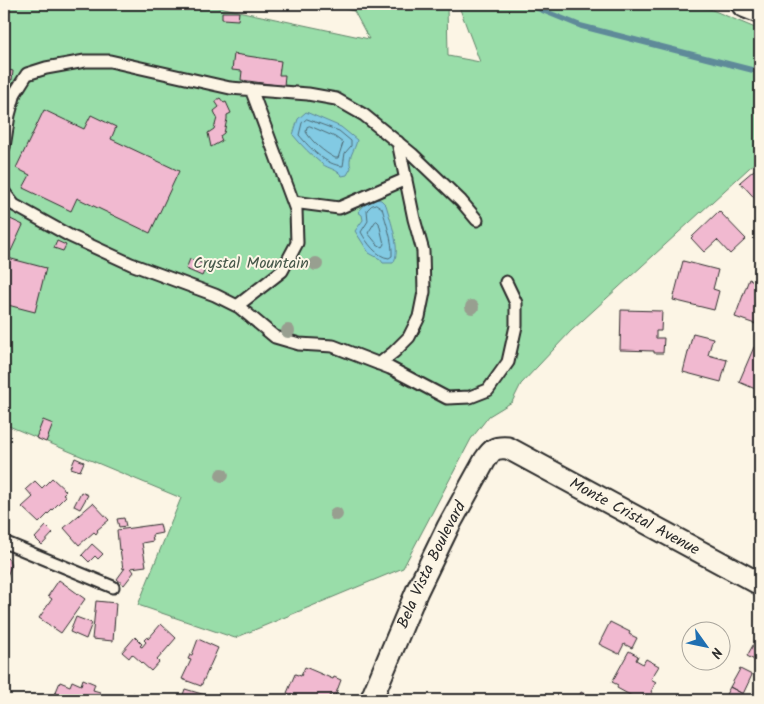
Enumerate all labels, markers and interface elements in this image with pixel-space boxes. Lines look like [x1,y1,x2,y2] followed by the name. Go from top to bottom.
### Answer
[193,251,309,276] park label: Crystal Mountain
[565,471,704,562] street label: Monte Cristal Avenue
[390,496,473,632] street label: Bela Vista Boulevard
[682,622,732,672] north arrow
[704,643,728,662] text: N

